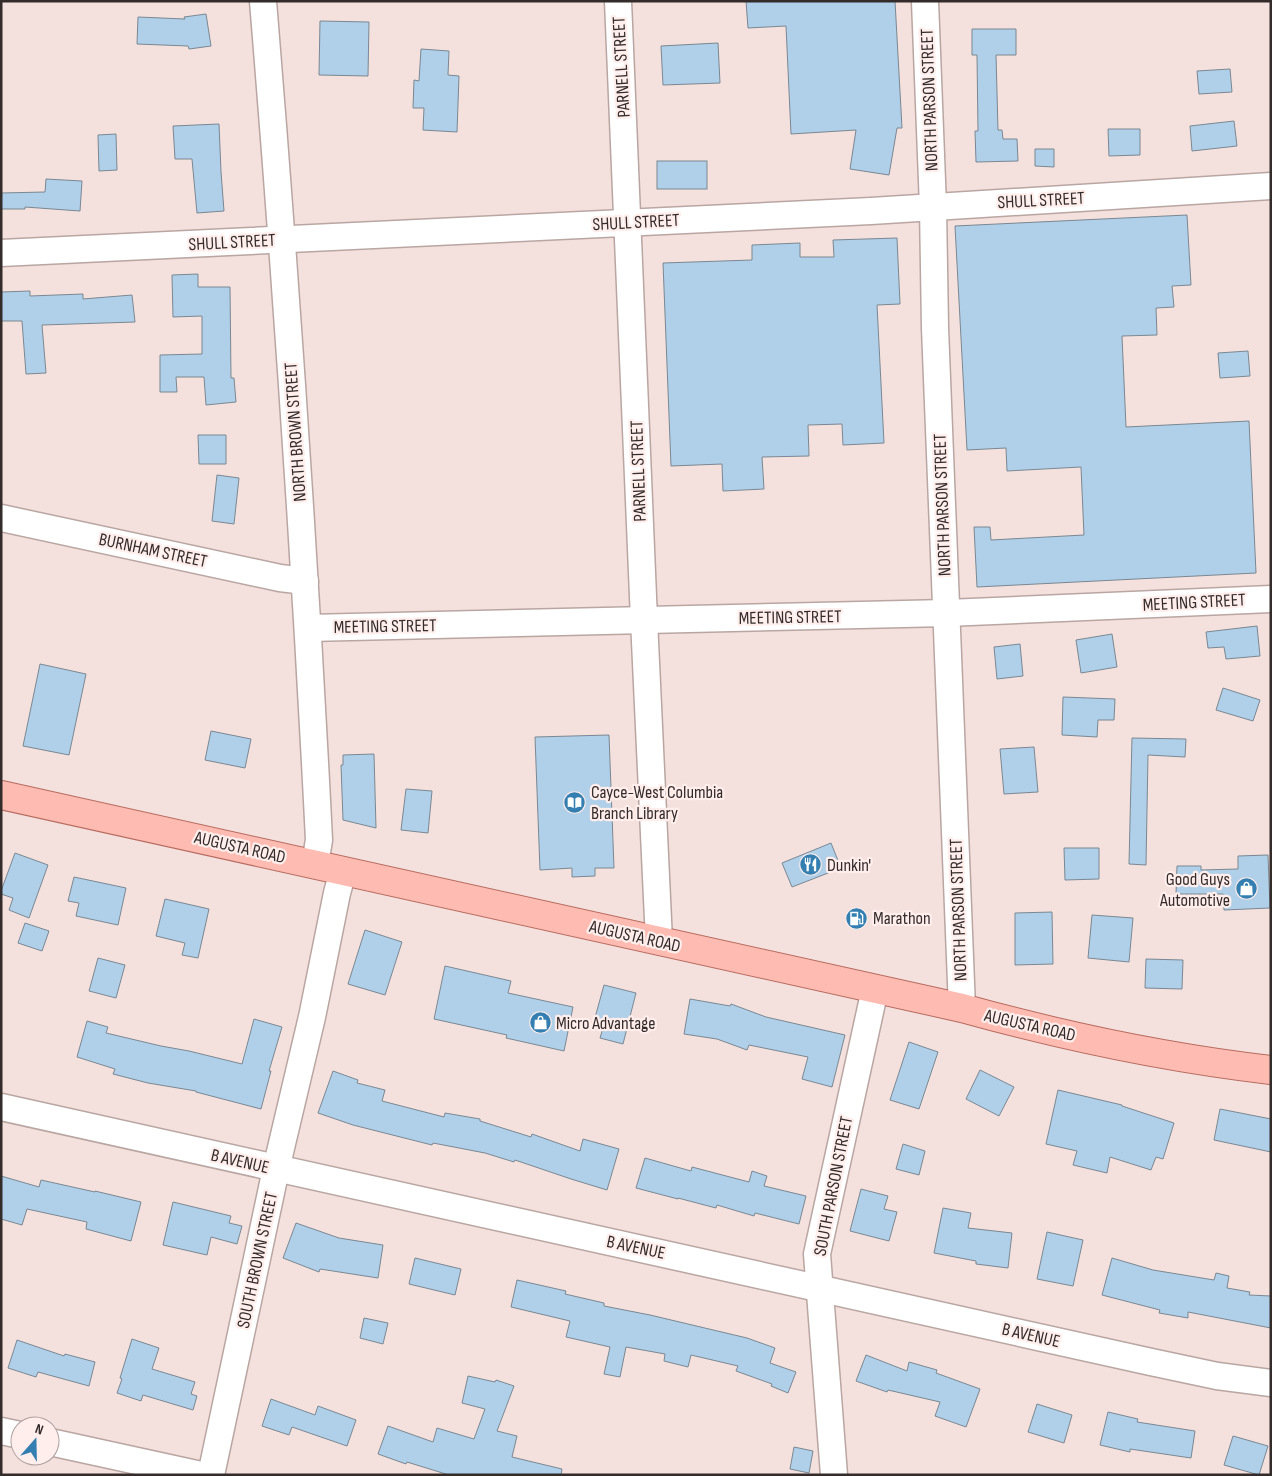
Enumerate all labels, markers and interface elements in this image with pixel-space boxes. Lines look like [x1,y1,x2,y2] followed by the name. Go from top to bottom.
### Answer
[608,16,635,118] street label: PARNELL STREET
[917,28,942,172] street label: NORTH PARSON STREET
[997,188,1085,213] street label: SHULL STREET
[592,210,680,235] street label: SHULL STREET
[188,230,276,255] street label: SHULL STREET
[280,362,311,502] street label: NORTH BROWN STREET
[626,420,651,522] street label: PARNELL STREET
[930,433,955,577] street label: NORTH PARSON STREET
[97,529,209,572] street label: BURNHAM STREET
[1142,589,1246,616] street label: MEETING STREET
[738,606,842,629] street label: MEETING STREET
[333,615,437,638] street label: MEETING STREET
[591,782,723,824] place label: Cayce-West Columbia Branch Library
[563,790,587,814] library icon: Cayce-West Columbia Branch Library
[191,827,287,868] street label: AUGUSTA ROAD
[946,838,971,982] street label: NORTH PARSON STREET
[799,853,823,877] restaurant icon: Dunkin'
[827,855,871,876] place label: Dunkin'
[1159,869,1230,911] place label: Good Guys Automotive
[1234,877,1258,901] shop icon: Good Guys Automotive
[845,906,869,930] fuel station icon: Marathon
[873,908,931,929] place label: Marathon
[586,916,682,957] street label: AUGUSTA ROAD
[981,1005,1077,1046] street label: AUGUSTA ROAD
[528,1011,552,1035] shop icon: Micro Advantage
[556,1013,655,1034] place label: Micro Advantage
[810,1114,857,1258] street label: SOUTH PARSON STREET
[209,1145,271,1178] street label: B AVENUE
[233,1190,282,1330] street label: SOUTH BROWN STREET
[605,1231,667,1264] street label: B AVENUE
[1000,1319,1062,1352] street label: B AVENUE
[10,1416,60,1466] north arrow
[33,1420,46,1439] text: N

